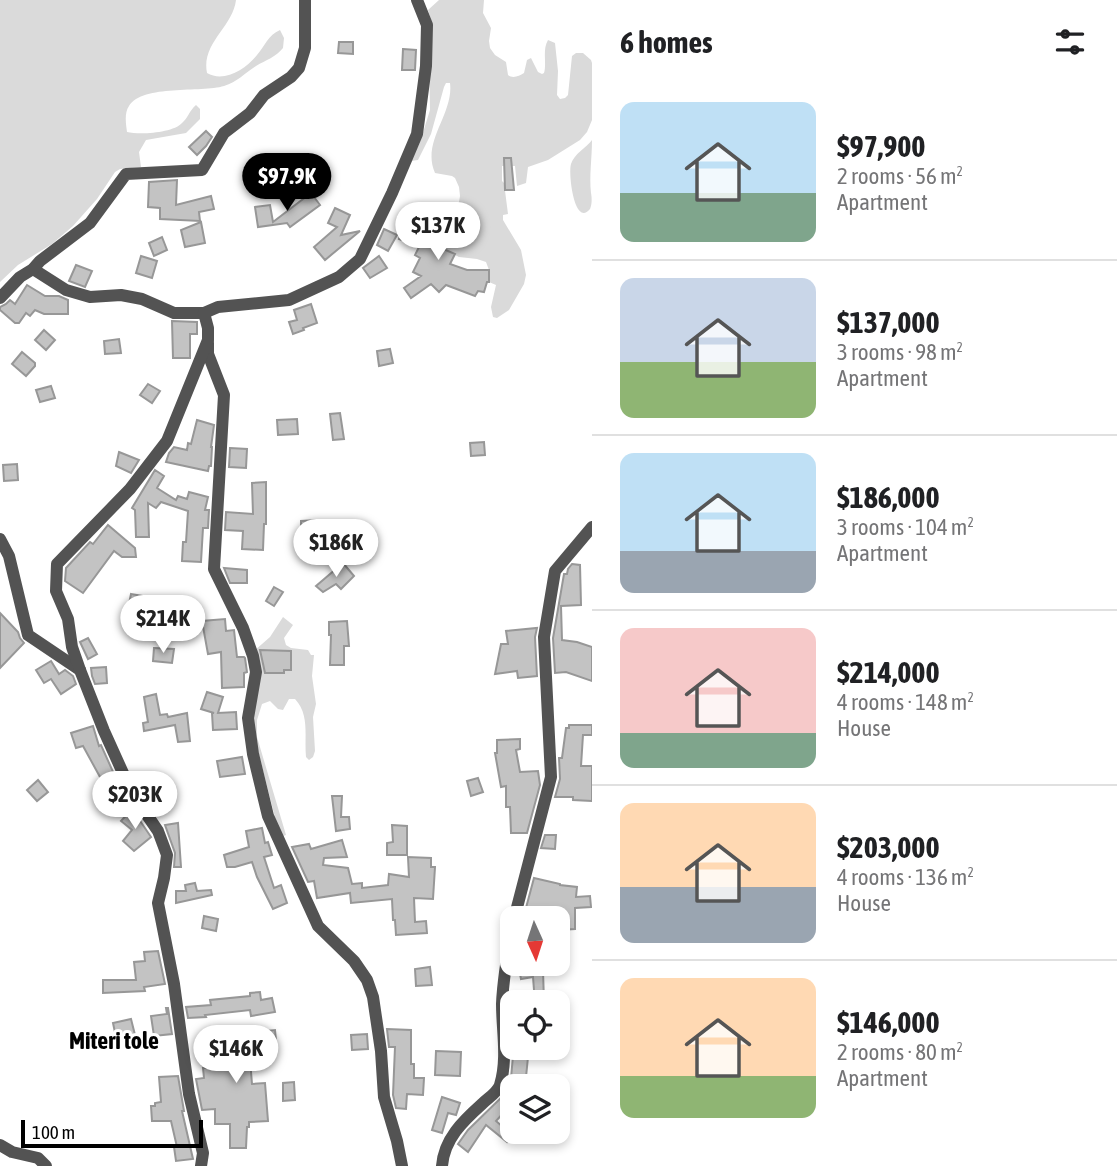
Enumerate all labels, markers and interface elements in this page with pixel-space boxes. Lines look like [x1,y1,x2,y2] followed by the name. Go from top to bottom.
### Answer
[1051,23,1089,61] icon: filters
[620,25,713,59] text: 6 homes
[837,129,925,163] text: $97,900
[676,130,760,214] icon: home
[230,154,344,213] pin: $97.9K
[258,163,316,189] text: $97.9K
[837,163,963,189] text: 2 rooms · 56 m²
[837,189,928,215] text: Apartment
[389,202,487,262] pin: $137K
[411,212,465,238] text: $137K
[837,305,940,339] text: $137,000
[676,306,760,390] icon: home
[837,339,963,365] text: 3 rooms · 98 m²
[837,365,928,391] text: Apartment
[837,480,940,514] text: $186,000
[676,481,760,565] icon: home
[837,514,974,540] text: 3 rooms · 104 m²
[287,520,385,579] pin: $186K
[309,529,363,555] text: $186K
[837,540,928,566] text: Apartment
[114,596,212,655] pin: $214K
[136,605,190,631] text: $214K
[837,655,940,689] text: $214,000
[676,656,760,740] icon: home
[837,689,974,715] text: 4 rooms · 148 m²
[837,715,891,741] text: House
[86,772,184,831] pin: $203K
[108,781,162,807] text: $203K
[837,830,940,864] text: $203,000
[676,831,760,915] icon: home
[837,864,974,890] text: 4 rooms · 136 m²
[837,890,891,916] text: House
[500,906,570,976] north arrow
[500,906,570,1144] map controls
[500,990,570,1060] button: locate
[837,1005,940,1039] text: $146,000
[676,1006,760,1090] icon: home
[187,1026,285,1085] pin: $146K
[69,1027,159,1054] district label: Miteri tole
[209,1035,263,1061] text: $146K
[837,1039,963,1065] text: 2 rooms · 80 m²
[837,1065,928,1091] text: Apartment
[500,1074,570,1144] button: layers
[21,1117,203,1149] scale bar
[32,1121,75,1143] text: 100 m

